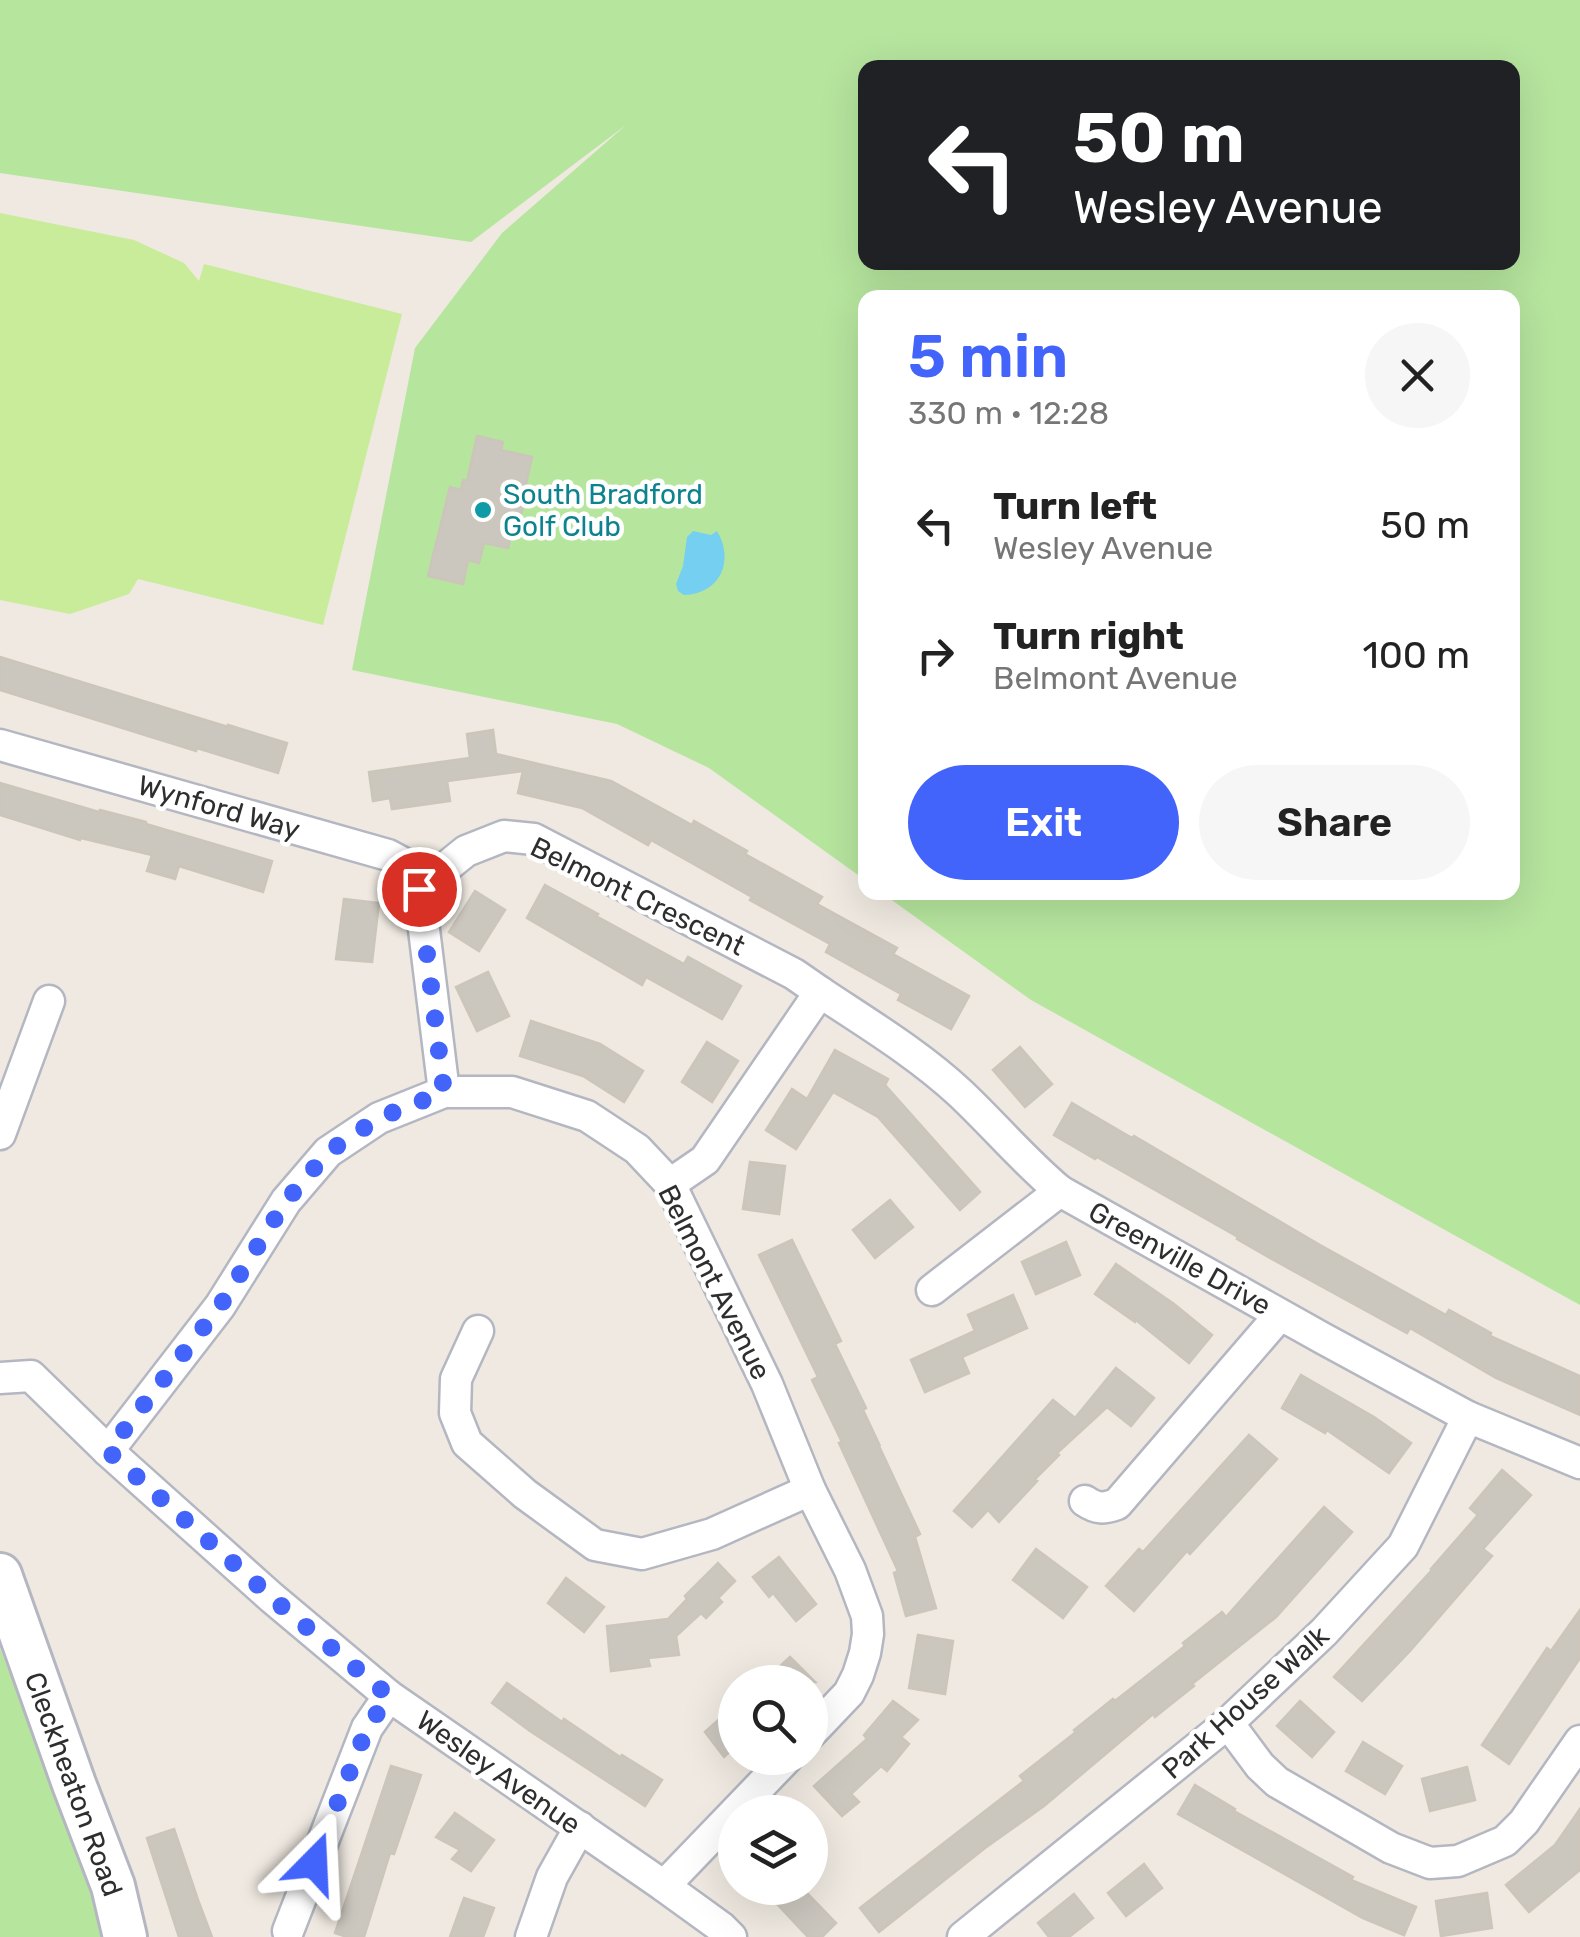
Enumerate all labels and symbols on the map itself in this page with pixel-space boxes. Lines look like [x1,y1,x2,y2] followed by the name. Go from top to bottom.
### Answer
[503,478,703,543] place label: South Bradford Golf Club
[472,499,494,521] marker: South Bradford Golf Club
[134,769,304,846] street label: Wynford Way
[525,830,750,963] street label: Belmont Crescent
[377,847,462,932] pin
[651,1179,778,1385] street label: Belmont Avenue
[1083,1195,1277,1322] street label: Greenville Drive
[1155,1619,1336,1786] street label: Park House Walk
[18,1668,129,1901] street label: Cleckheaton Road
[410,1704,587,1841] street label: Wesley Avenue
[262,1811,366,1915] position arrow

